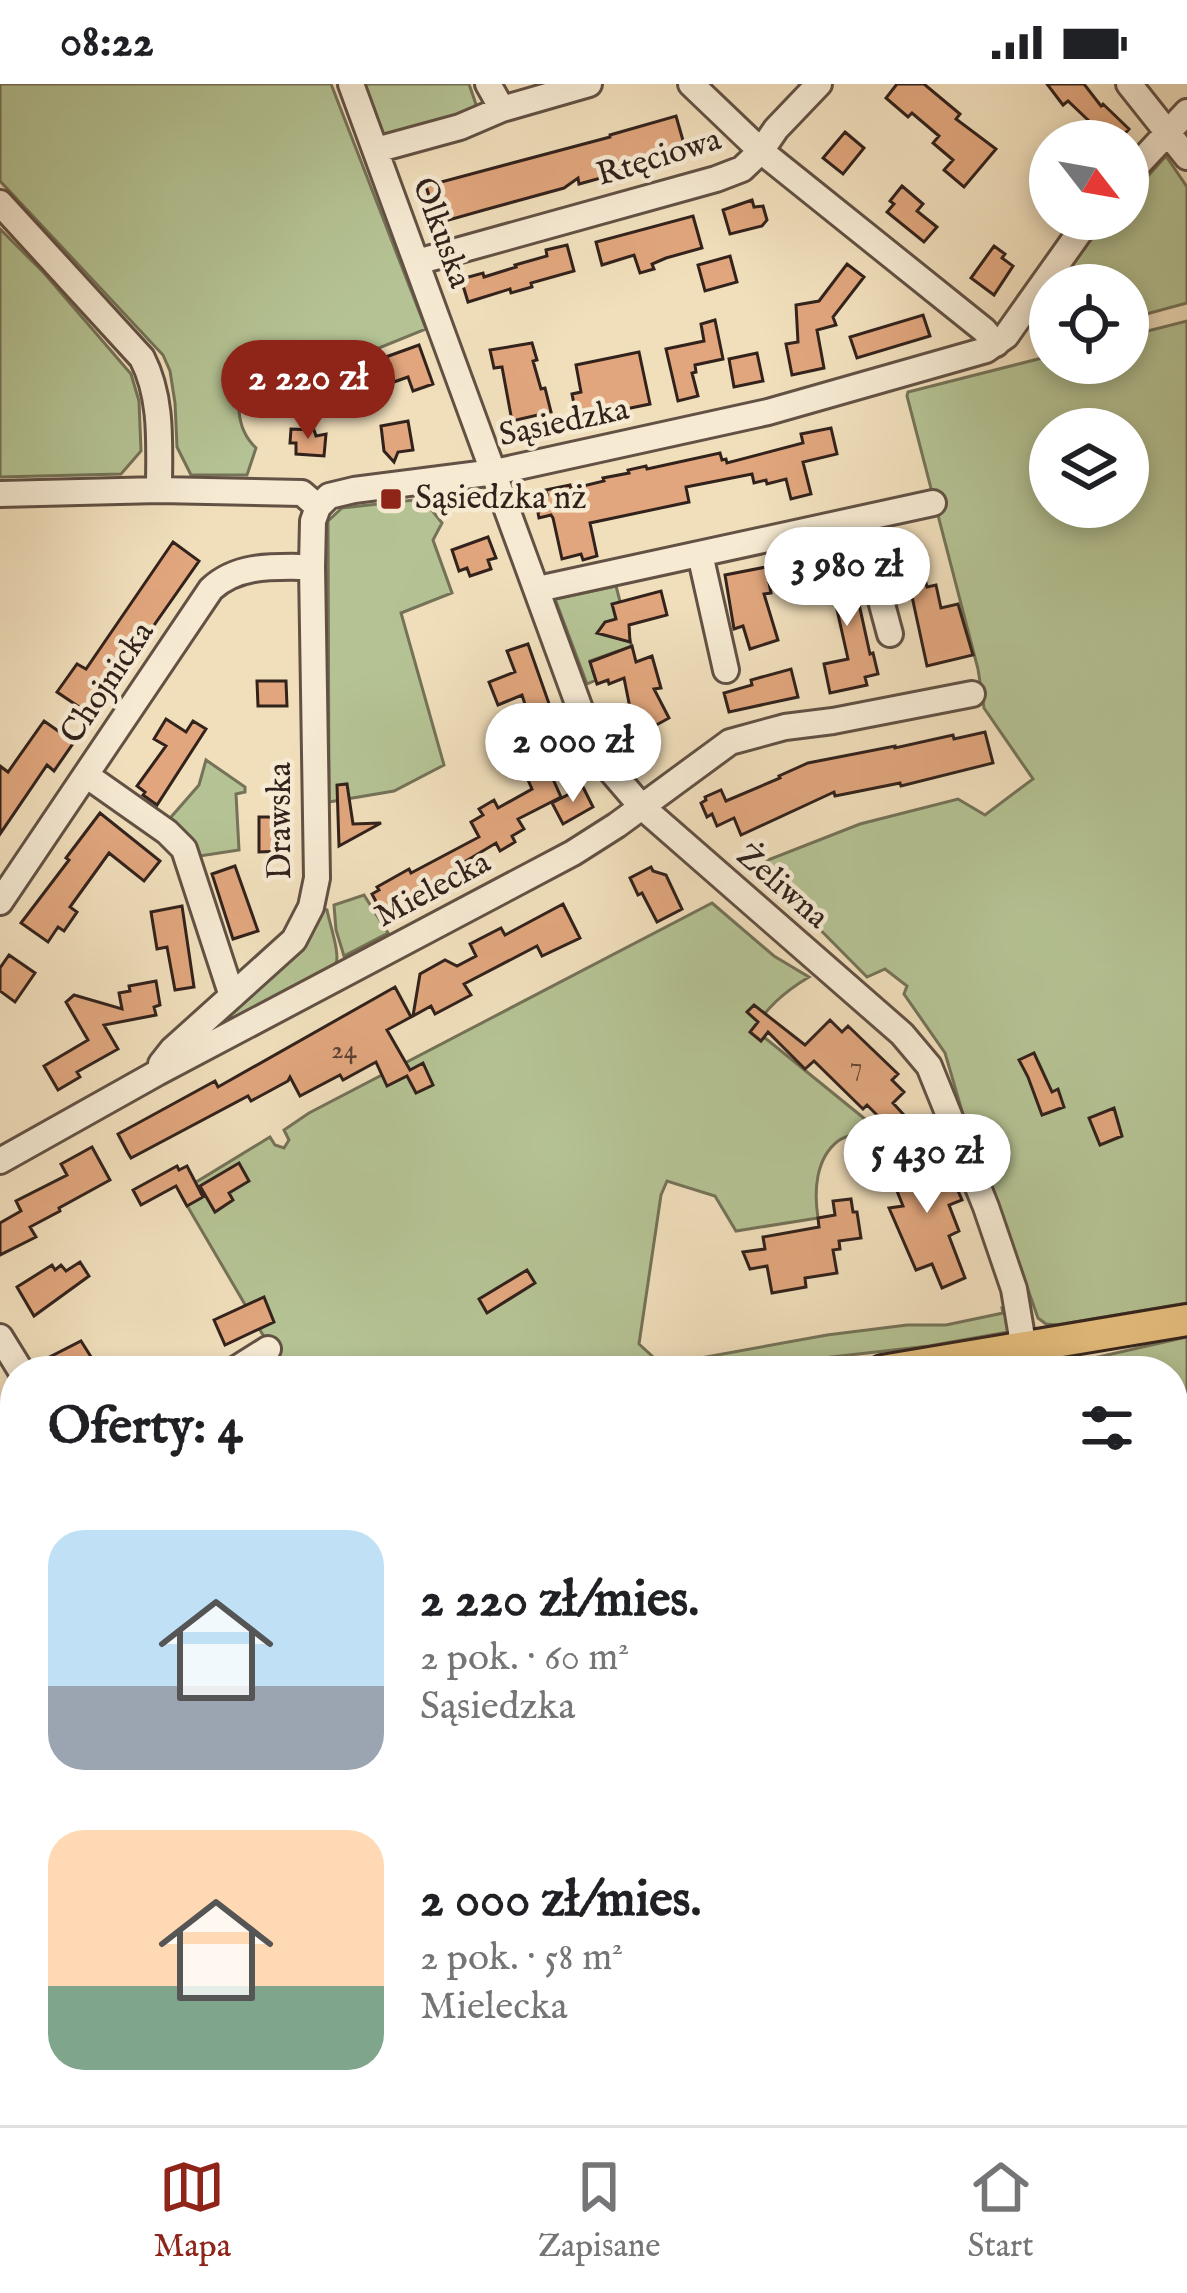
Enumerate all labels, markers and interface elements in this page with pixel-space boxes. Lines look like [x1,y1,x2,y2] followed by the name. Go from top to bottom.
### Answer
[60,14,154,71] text: 08:22
[592,119,727,197] street label: Rtęciowa
[1029,120,1149,240] north arrow
[1029,120,1149,528] map controls
[402,172,481,295] street label: Olkuska
[1029,264,1149,384] button: locate
[184,340,432,442] pin: 2 220 zł
[248,354,368,403] text: 2 220 zł
[495,389,633,457] street label: Sąsiedzka
[1029,408,1149,528] button: layers
[415,478,586,520] place label: Sąsiedzka nż
[378,486,404,512] marker: Sąsiedzka nż
[723,527,971,629] pin: 3 980 zł
[791,541,903,590] text: 3 980 zł
[52,613,165,752] street label: Chojnicka
[449,703,697,805] pin: 2 000 zł
[512,717,634,766] text: 2 000 zł
[260,761,302,880] street label: Drawska
[727,834,838,939] street label: Żeliwna
[368,842,499,938] street label: Mielecka
[331,1034,358,1068] house number: 24
[850,1050,862,1084] house number: 7
[803,1114,1051,1216] pin: 5 430 zł
[871,1128,983,1177] text: 5 430 zł
[1074,1395,1140,1461] icon: filters
[48,1396,243,1461] text: Oferty: 4
[420,1569,699,1634] text: 2 220 zł/mies.
[144,1578,288,1722] icon: home
[420,1634,629,1683] text: 2 pok. · 60 m²
[420,1683,575,1732] text: Sąsiedzka
[420,1869,701,1934] text: 2 000 zł/mies.
[144,1878,288,2022] icon: home
[420,1934,623,1983] text: 2 pok. · 58 m²
[420,1983,568,2032] text: Mielecka
[153,2154,231,2268] tab: Mapa
[538,2154,661,2268] tab: Zapisane
[968,2154,1034,2268] tab: Start

